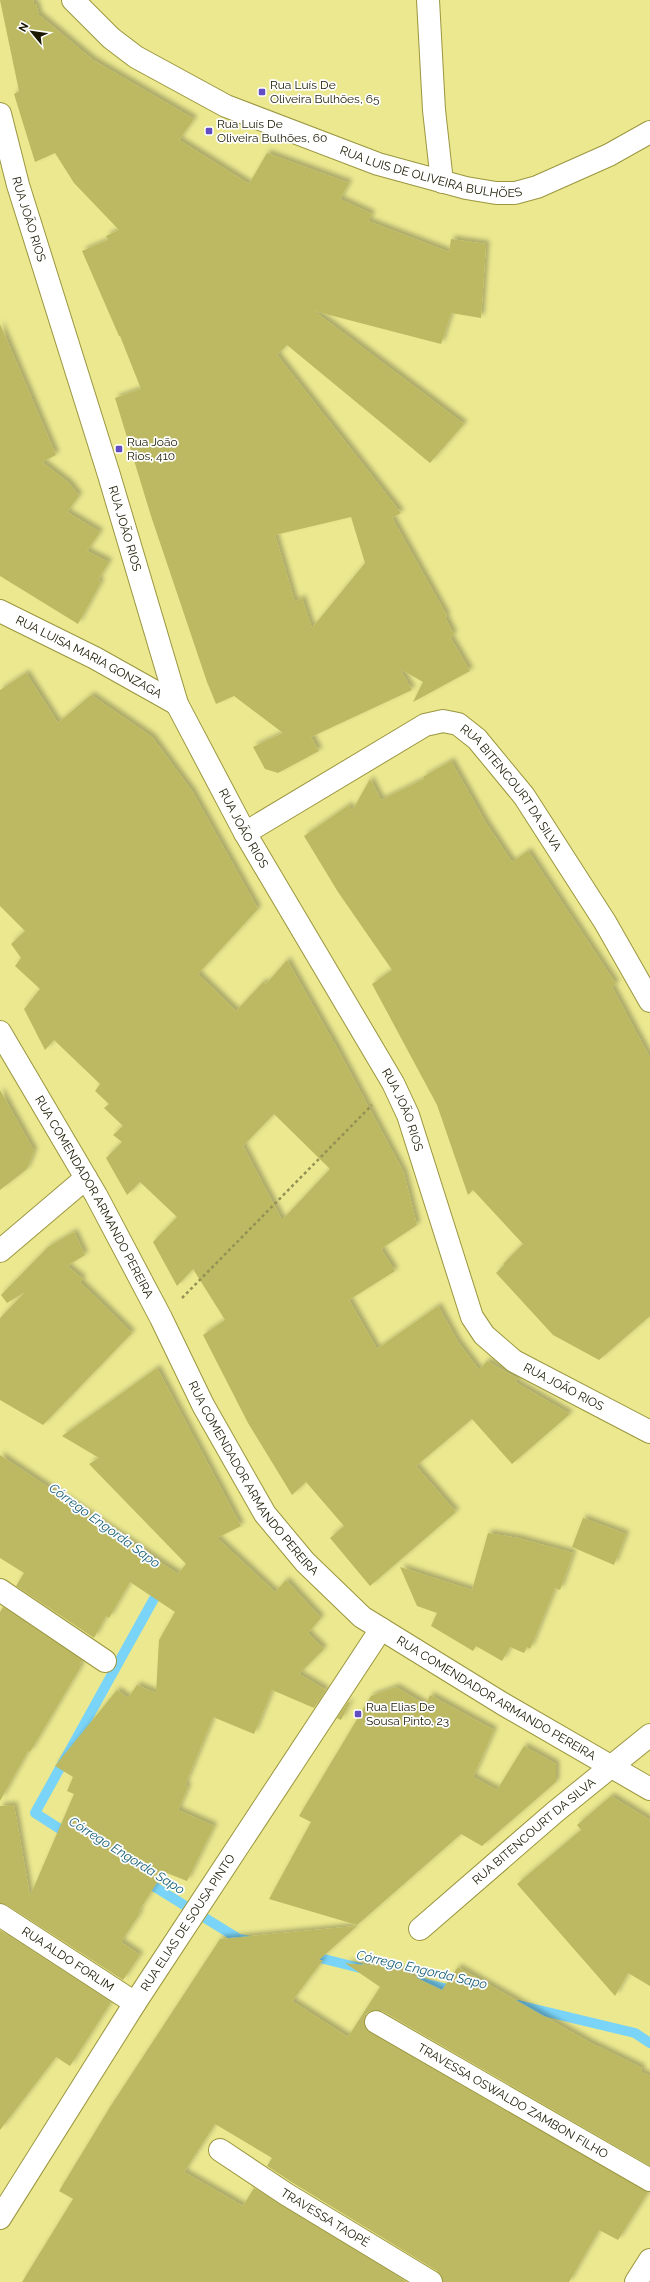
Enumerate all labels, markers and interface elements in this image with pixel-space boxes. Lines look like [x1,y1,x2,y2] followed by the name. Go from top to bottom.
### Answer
[12,12,52,52] north arrow
[16,21,31,34] text: N
[270,78,380,106] place label: Rua Luís De Oliveira Bulhões, 65
[257,87,267,97] marker: Rua Luís De Oliveira Bulhões, 65
[217,117,327,145] place label: Rua Luís De Oliveira Bulhões, 60
[204,126,214,136] marker: Rua Luís De Oliveira Bulhões, 60
[338,143,524,200] street label: RUA LUIS DE OLIVEIRA BULHÕES
[9,175,49,263] street label: RUA JOÃO RIOS
[127,435,178,463] place label: Rua João Rios, 410
[114,444,124,454] marker: Rua João Rios, 410
[106,484,144,573] street label: RUA JOÃO RIOS
[13,613,164,701] street label: RUA LUISA MARIA GONZAGA
[457,722,564,853] street label: RUA BITENCOURT DA SILVA
[216,786,271,870] street label: RUA JOÃO RIOS
[379,1066,426,1153] street label: RUA JOÃO RIOS
[32,1093,156,1301] street label: RUA COMENDADOR ARMANDO PEREIRA
[521,1360,606,1414] street label: RUA JOÃO RIOS
[186,1379,321,1578] street label: RUA COMENDADOR ARMANDO PEREIRA
[46,1480,163,1571] water label: Córrego Engorda Sapo
[394,1633,598,1763] street label: RUA COMENDADOR ARMANDO PEREIRA
[366,1700,449,1728] place label: Rua Elias De Sousa Pinto, 23
[353,1709,363,1719] marker: Rua Elias De Sousa Pinto, 23
[469,1775,598,1887] street label: RUA BITENCOURT DA SILVA
[66,1814,187,1897] water label: Córrego Engorda Sapo
[138,1852,238,1994] street label: RUA ELIAS DE SOUSA PINTO
[19,1924,117,1994] street label: RUA ALDO FORLIM
[355,1947,489,1992] water label: Córrego Engorda Sapo
[415,2041,611,2161] street label: TRAVESSA OSWALDO ZAMBON FILHO
[278,2186,372,2250] street label: TRAVESSA TAOPÉ

